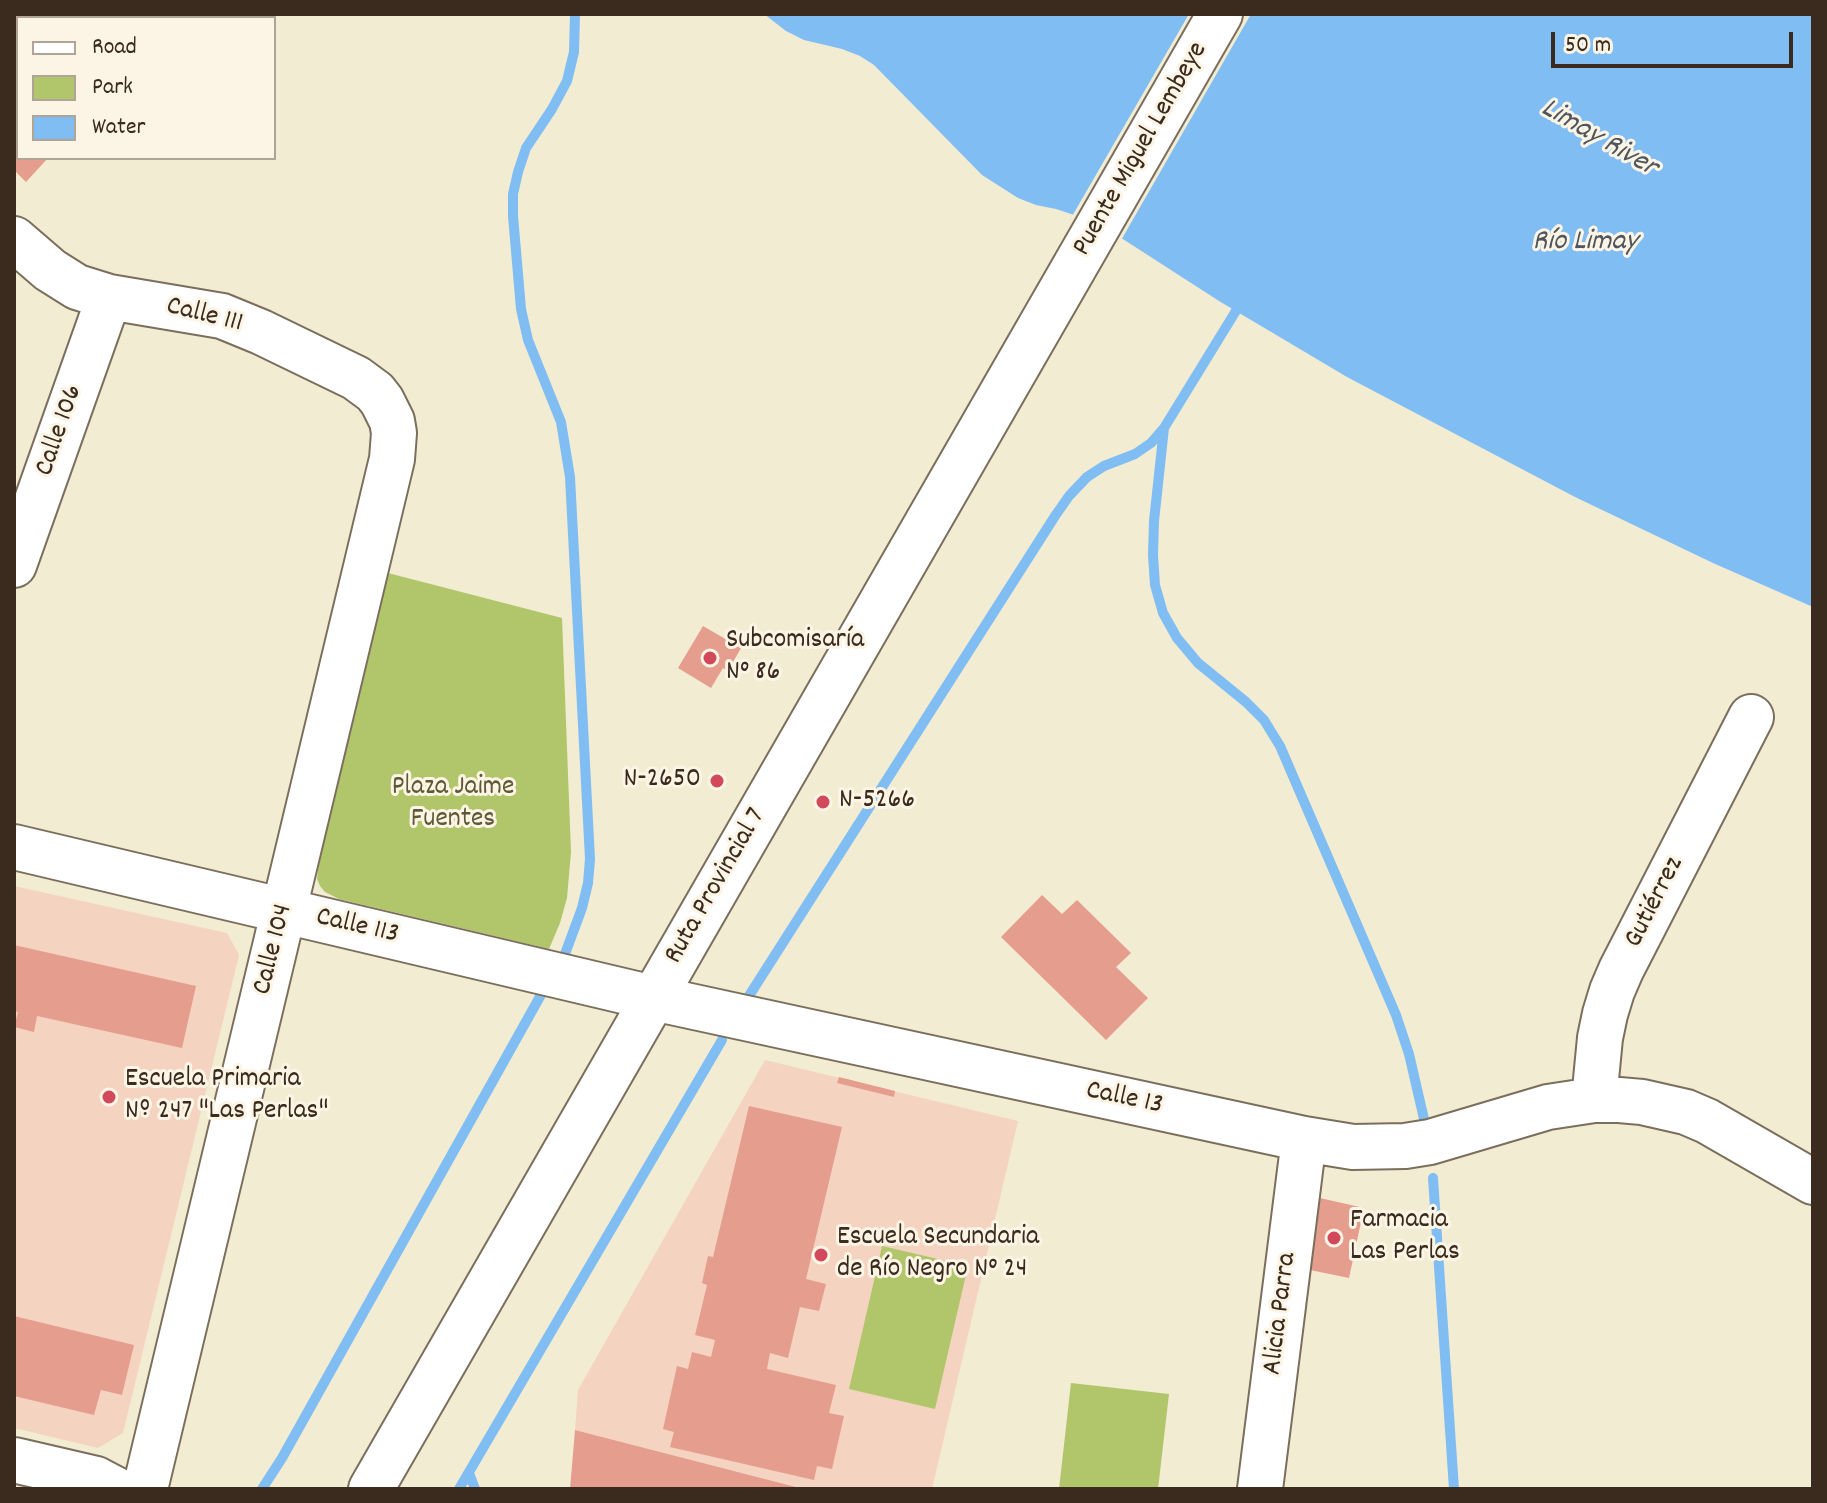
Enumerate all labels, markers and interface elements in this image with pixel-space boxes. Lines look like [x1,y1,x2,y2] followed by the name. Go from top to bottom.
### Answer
[16,16,276,160] legend
[1555,16,1797,66] scale bar
[1565,29,1611,63] text: 50 m
[92,31,137,65] text: Road
[1067,37,1217,263] street label: Puente Miguel Lembeye
[92,71,133,105] text: Park
[1533,92,1663,188] water label: Limay River
[92,111,145,145] text: Water
[1533,226,1637,262] water label: Río Limay
[162,291,246,343] street label: Calle 111
[30,381,92,481] street label: Calle 106
[726,625,864,691] place label: Subcomisaría N° 86
[701,649,719,667] marker: Subcomisaría N° 86
[623,764,701,798] place label: N-2650
[392,772,514,838] park label: Plaza Jaime Fuentes
[708,772,726,790] marker: N-2650
[839,785,915,819] place label: N-5266
[814,793,832,811] marker: N-5266
[659,803,775,971] street label: Ruta Provincial 7
[1619,852,1693,954] street label: Gutiérrez
[248,901,302,999] street label: Calle 104
[312,902,402,954] street label: Calle 113
[125,1064,328,1130] place label: Escuela Primaria Nº 247 "Las Perlas"
[1083,1076,1165,1124] street label: Calle 13
[100,1088,118,1106] marker: Escuela Primaria Nº 247 "Las Perlas"
[1350,1205,1460,1271] place label: Farmacia Las Perlas
[837,1222,1039,1288] place label: Escuela Secundaria de Río Negro N° 24
[1325,1229,1343,1247] marker: Farmacia Las Perlas
[812,1246,830,1264] marker: Escuela Secundaria de Río Negro N° 24
[1258,1251,1306,1377] street label: Alicia Parra

